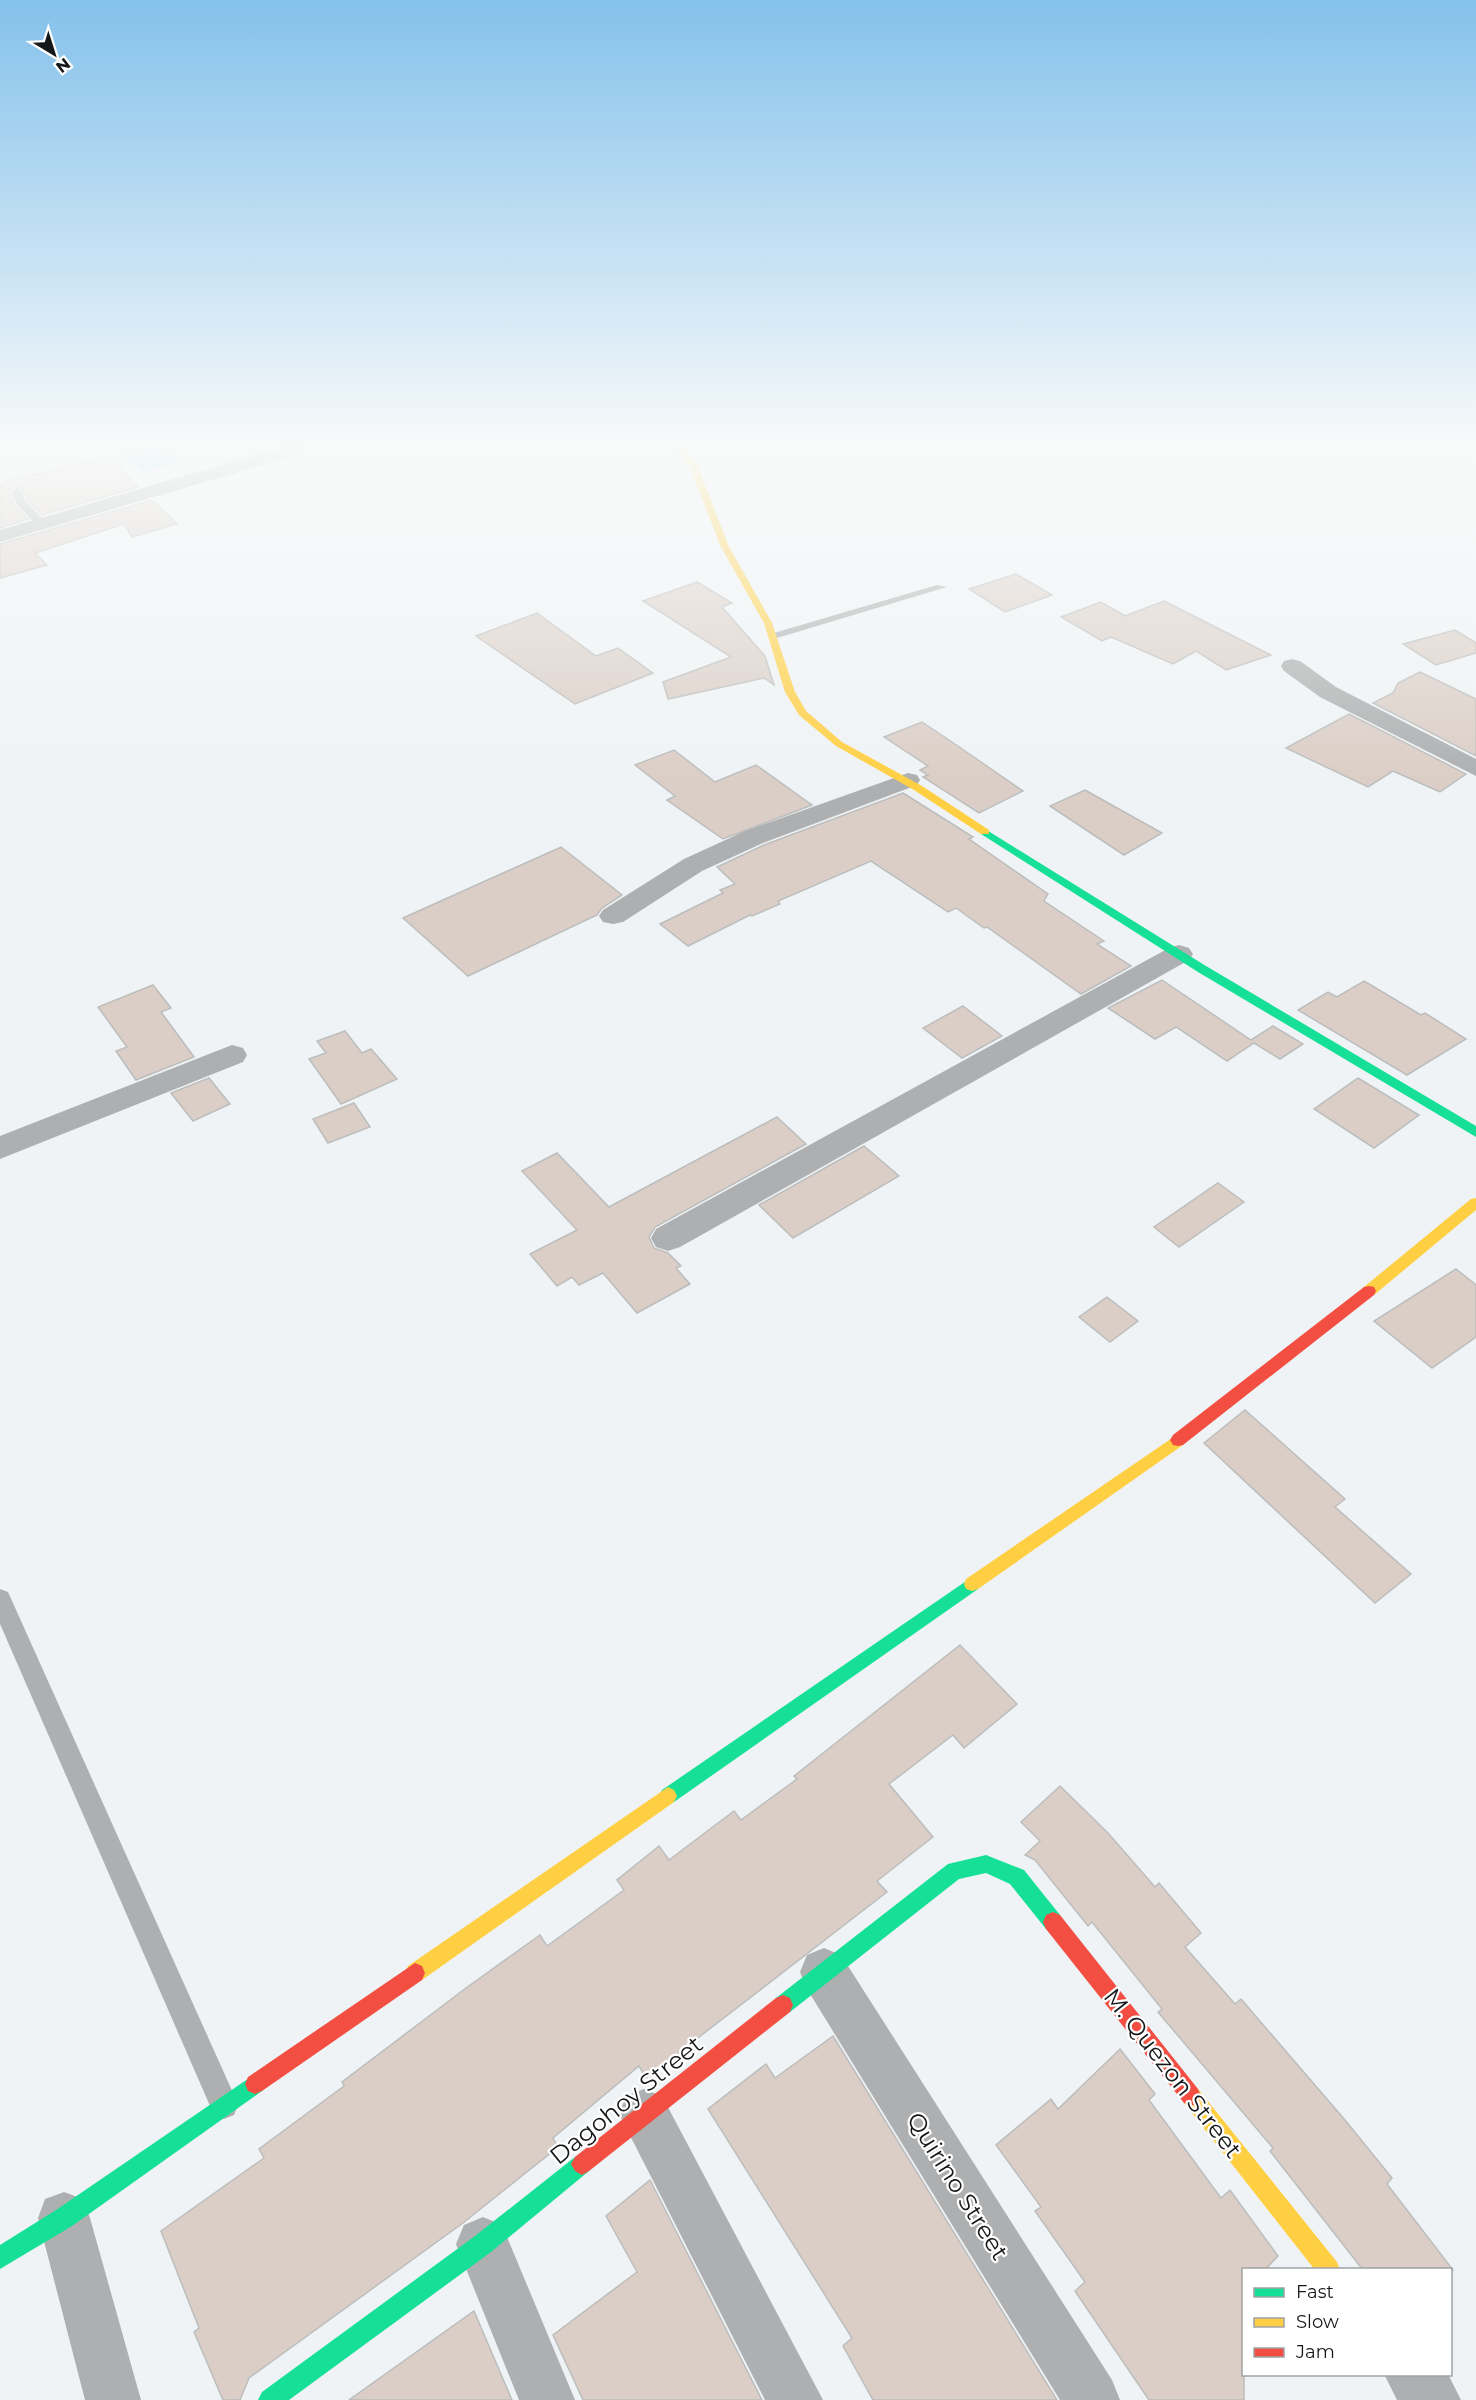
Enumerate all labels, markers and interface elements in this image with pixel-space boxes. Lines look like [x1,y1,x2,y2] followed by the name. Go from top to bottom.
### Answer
[24,24,84,84] north arrow
[52,54,74,77] text: N
[1098,1982,1248,2164] street label: M. Quezon Street
[544,2029,708,2171] street label: Dagohoy Street
[901,2107,1015,2265] street label: Quirino Street
[1242,2268,1452,2376] legend
[1296,2281,1334,2303] text: Fast
[1296,2311,1339,2333] text: Slow
[1295,2341,1335,2363] text: Jam

